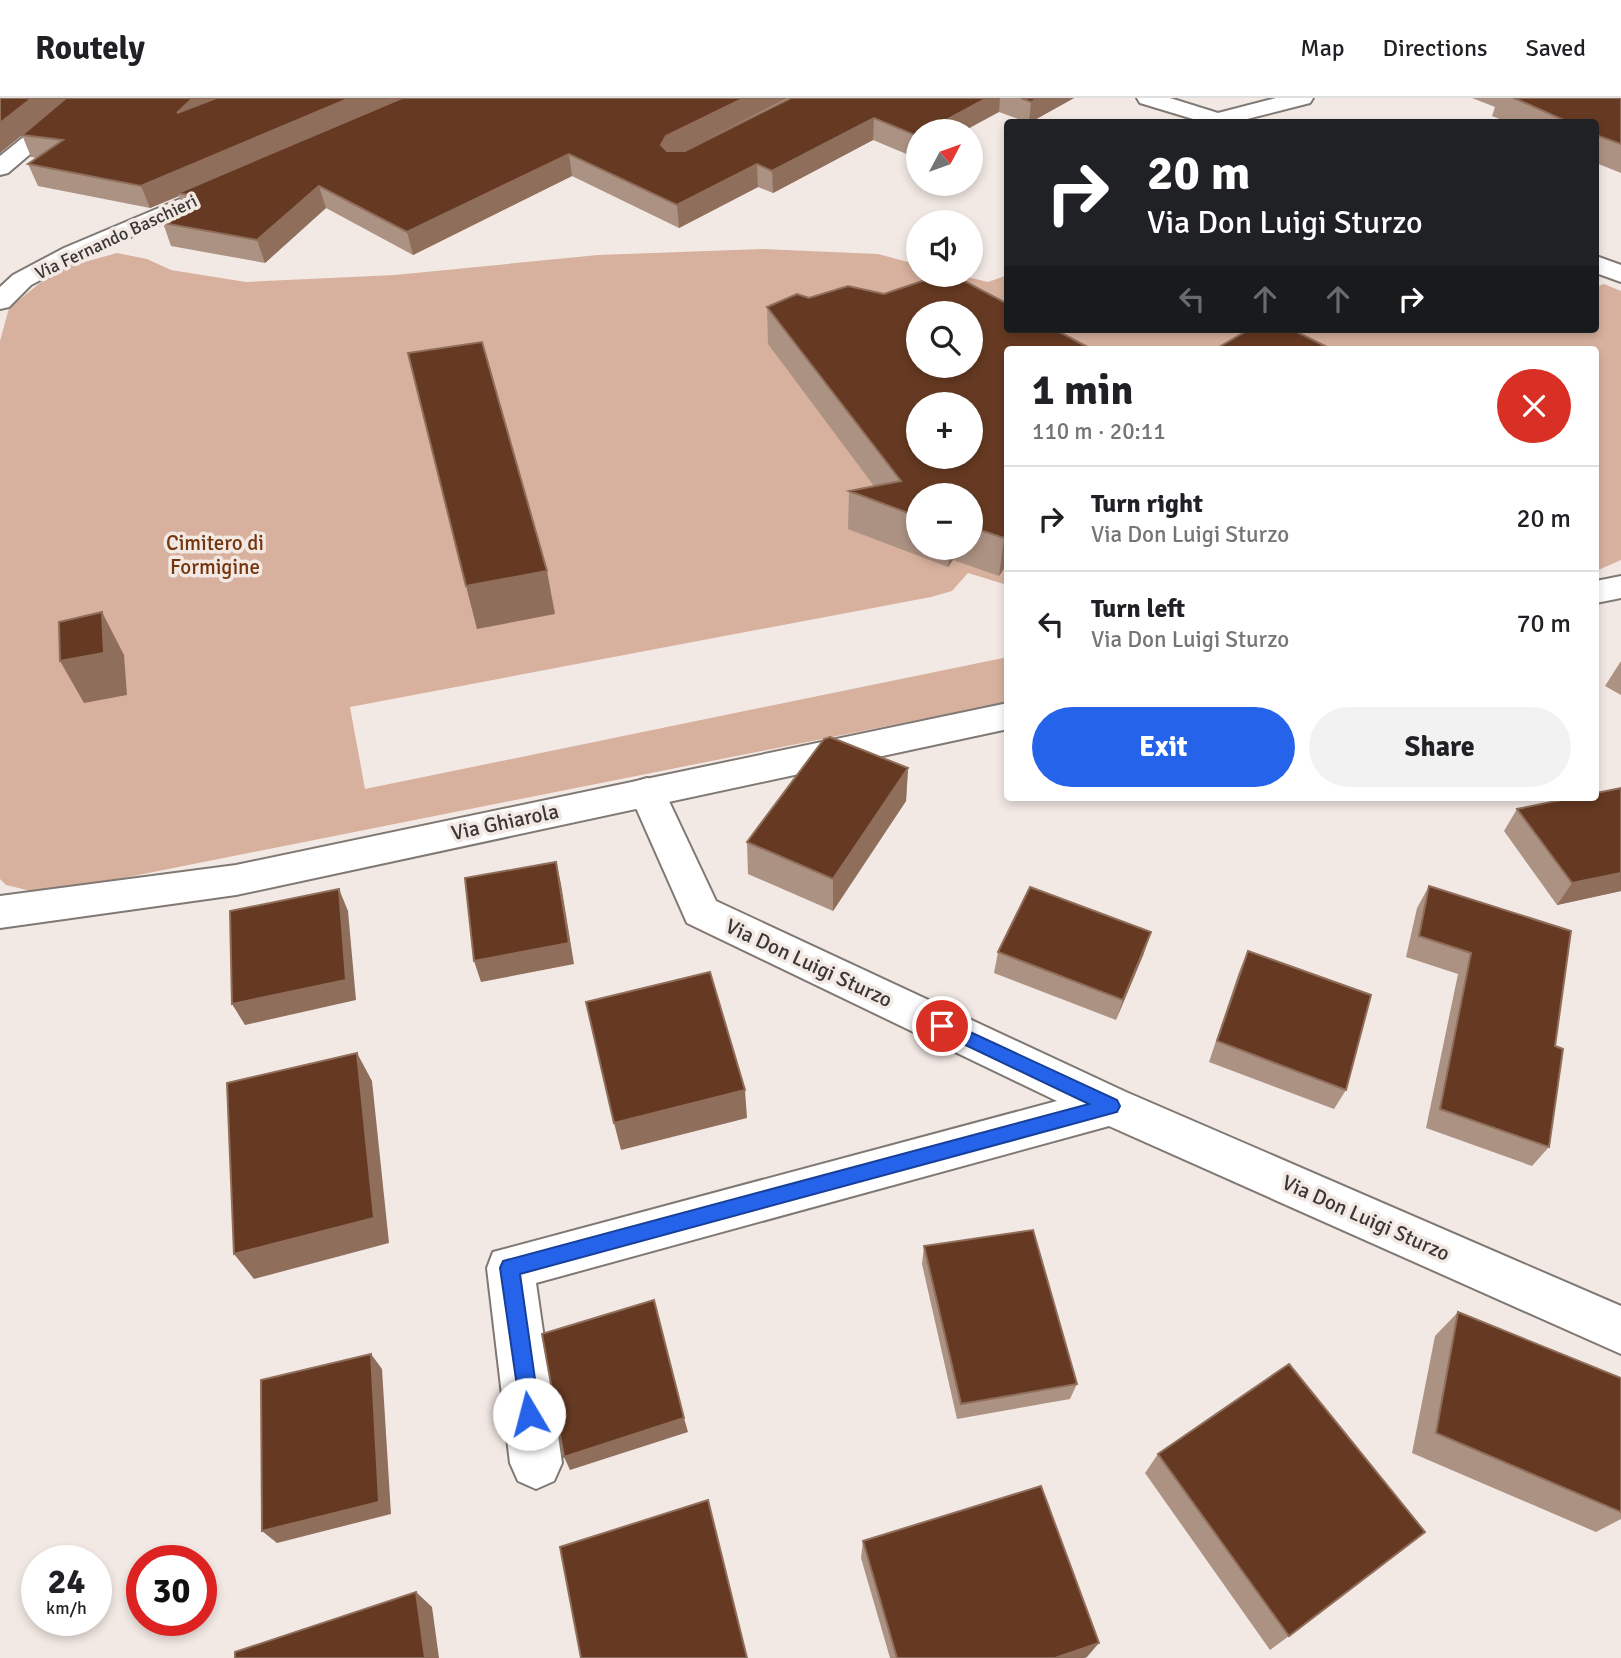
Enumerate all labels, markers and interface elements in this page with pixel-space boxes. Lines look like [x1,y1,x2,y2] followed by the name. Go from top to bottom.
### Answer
[35,28,145,69] text: Routely
[1300,33,1345,63] text: Map
[1383,33,1488,63] text: Directions
[1526,33,1586,63] text: Saved
[906,119,984,196] north arrow
[906,119,983,560] map controls
[1147,143,1250,203] text: 20 m
[1032,147,1123,238] icon: right
[31,190,201,284] street label: Via Fernando Baschieri
[1147,203,1423,242] text: Via Don Luigi Sturzo
[906,210,983,287] button: sound
[1173,280,1211,318] icon: left
[1246,280,1284,318] icon: ahead
[1319,280,1357,318] icon: ahead
[1392,280,1430,318] icon: right
[906,301,983,378] button: search
[1032,365,1133,416] text: 1 min
[1497,369,1571,443] button: close
[906,392,983,469] button: +
[1032,417,1166,446] text: 110 m · 20:11
[906,483,983,560] button: −
[1091,488,1203,520] text: Turn right
[1032,500,1070,538] icon: right
[1516,503,1571,535] text: 20 m
[1091,520,1289,549] text: Via Don Luigi Sturzo
[166,530,264,580] park label: Cimitero di Formigine
[1091,593,1185,625] text: Turn left
[1032,605,1070,643] icon: left
[1516,608,1571,640] text: 70 m
[1091,625,1289,654] text: Via Don Luigi Sturzo
[1032,707,1295,787] button: Exit
[1309,707,1571,787] button: Share
[449,798,561,846] street label: Via Ghiarola
[722,913,896,1013] street label: Via Don Luigi Sturzo
[912,996,972,1056] pin
[923,1007,961,1045] icon: arrive
[1278,1169,1454,1267] street label: Via Don Luigi Sturzo
[492,1377,566,1451] position arrow
[126,1545,217,1636] speed limit sign: 30
[48,1560,85,1603] text: 24
[46,1597,87,1619] text: km/h

